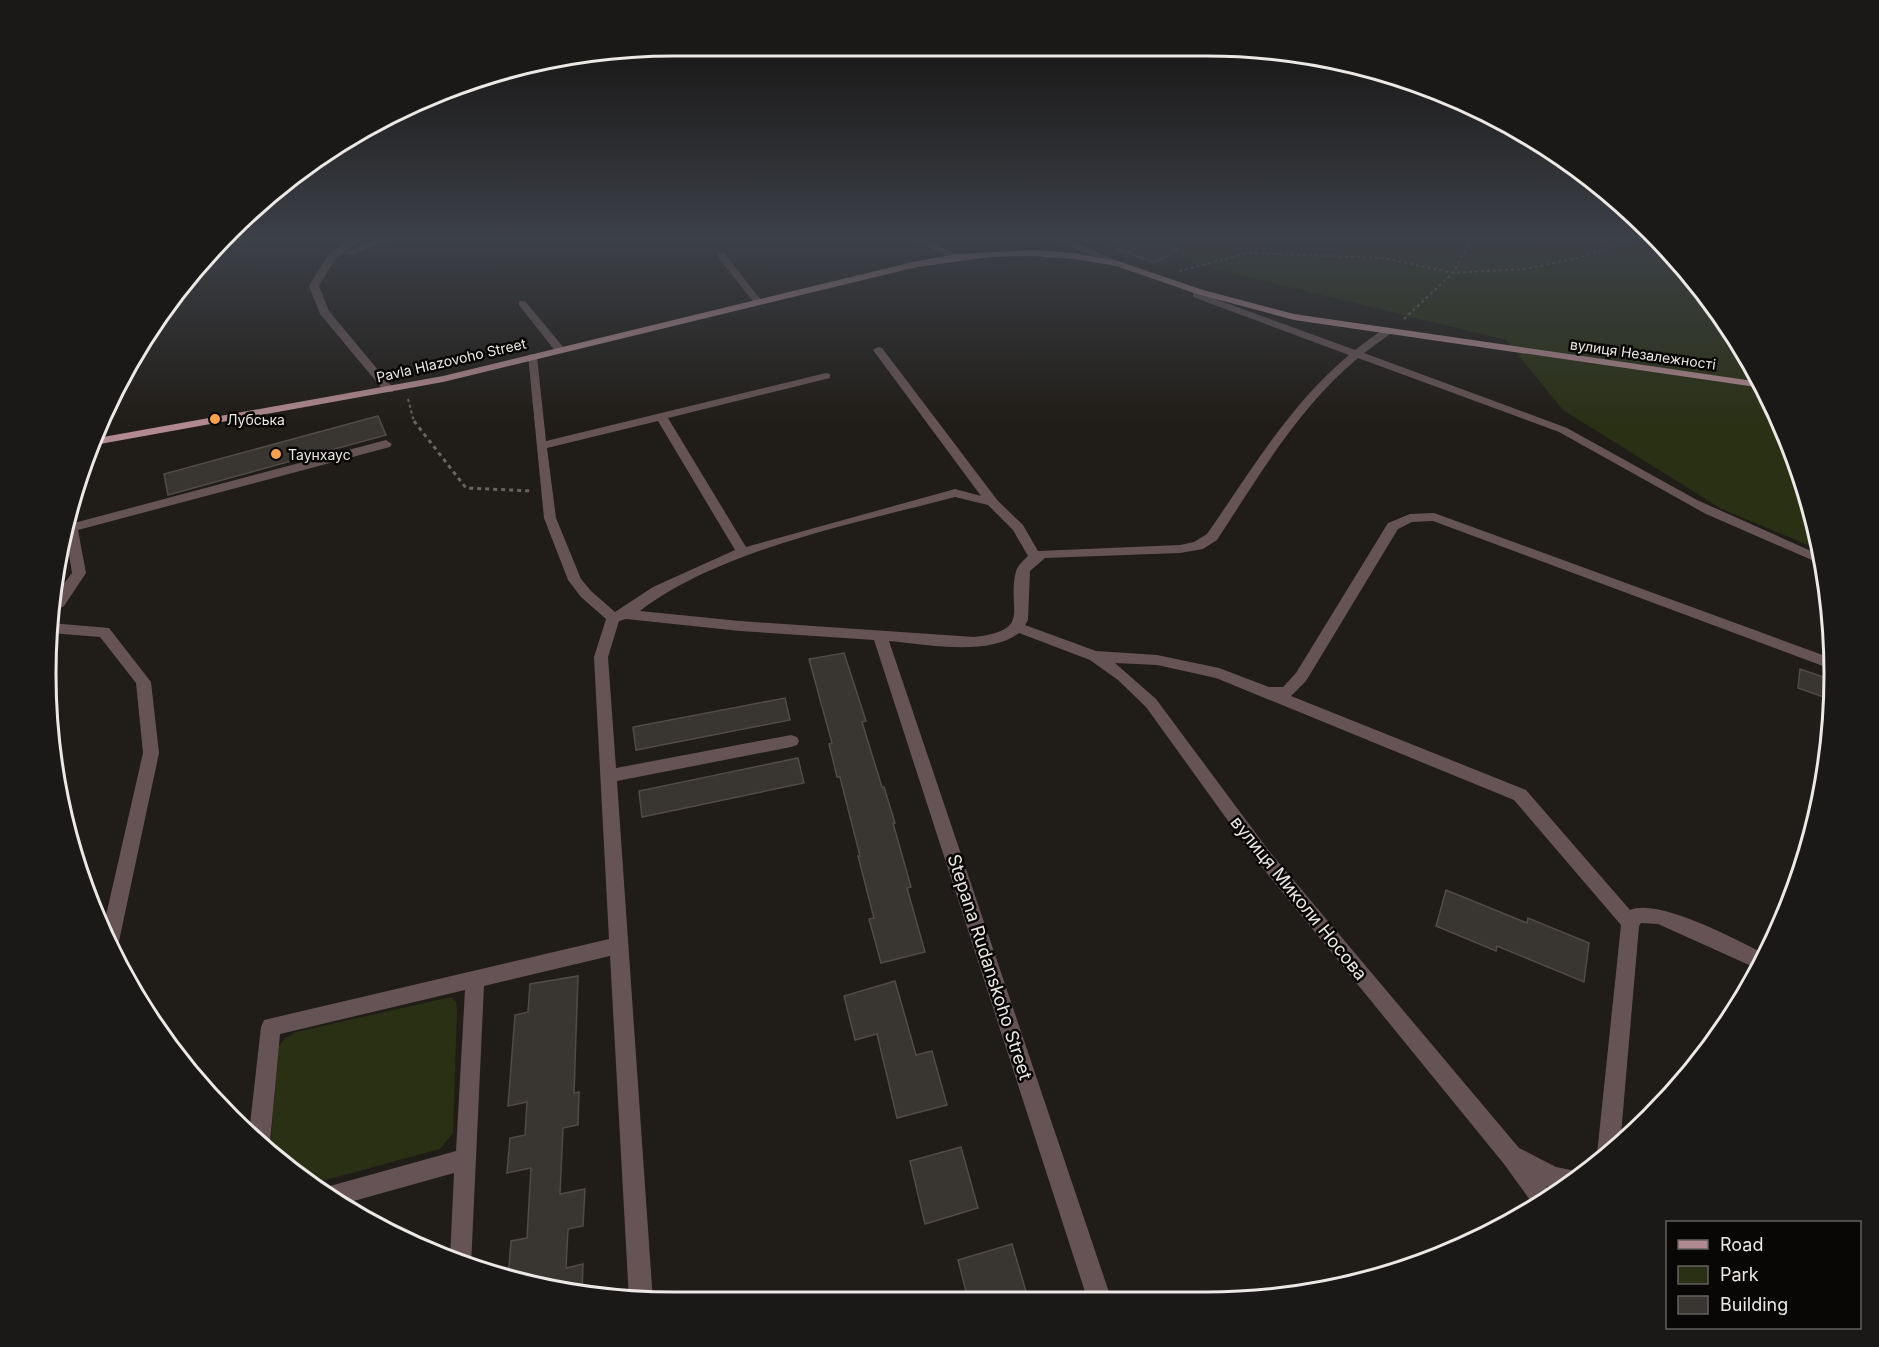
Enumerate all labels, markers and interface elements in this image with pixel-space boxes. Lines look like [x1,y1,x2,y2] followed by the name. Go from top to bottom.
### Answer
[374,334,528,386] street label: Pavla Hlazovoho Street
[1569,335,1717,373] street label: вулиця Незалежності
[227,411,285,428] place label: Лубська
[208,412,222,426] marker: Лубська
[288,446,351,463] place label: Таунхаус
[269,447,283,461] marker: Таунхаус
[1226,812,1372,984] street label: вулиця Миколи Носова
[944,852,1036,1083] street label: Stepana Rudanskoho Street
[1666,1221,1861,1329] legend
[1720,1234,1763,1255] text: Road
[1720,1264,1759,1285] text: Park
[1720,1294,1788,1315] text: Building

